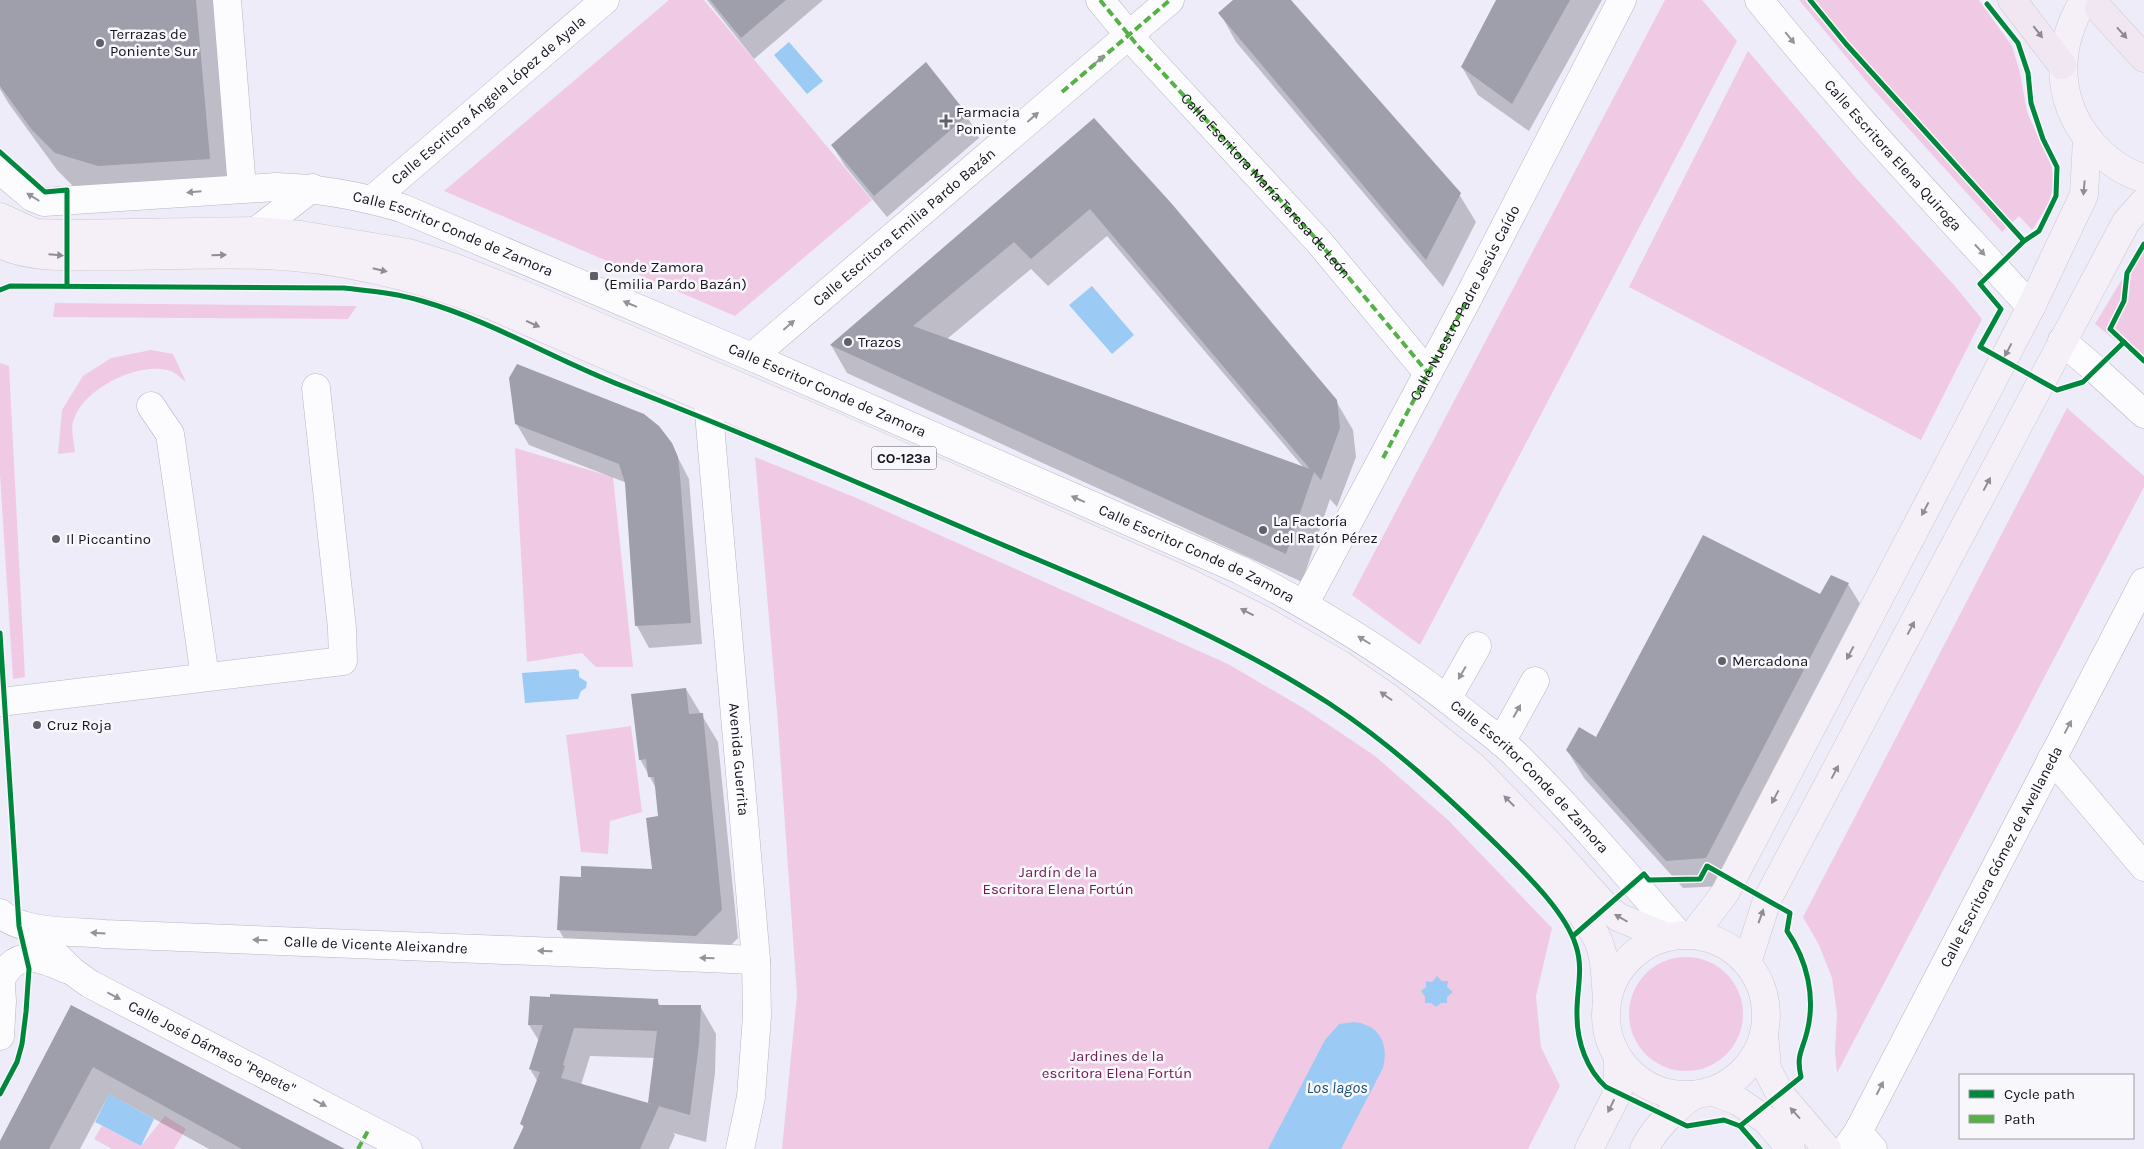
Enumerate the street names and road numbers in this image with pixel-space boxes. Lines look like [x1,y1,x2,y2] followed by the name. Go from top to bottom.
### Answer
[387,12,589,188] street label: Calle Escritora Ángela López de Ayala
[1820,76,1966,234] street label: Calle Escritora Elena Quiroga
[1177,89,1354,282] street label: Calle Escritora María Teresa de León
[809,144,999,310] street label: Calle Escritora Emilia Pardo Bazán
[351,187,556,280] street label: Calle Escritor Conde de Zamora
[1406,202,1523,404] street label: Calle Nuestro Padre Jesús Caído
[726,339,929,441] street label: Calle Escritor Conde de Zamora
[872,446,936,469] road number: CO-123a
[1096,500,1298,607] street label: Calle Escritor Conde de Zamora
[1447,696,1613,857] street label: Calle Escritor Conde de Zamora
[725,702,753,817] street label: Avenida Guerrita
[1936,743,2066,970] street label: Calle Escritora Gómez de Avellaneda
[284,932,468,957] street label: Calle de Vicente Aleixandre
[125,996,299,1098] street label: Calle José Dámaso "Pepete"

